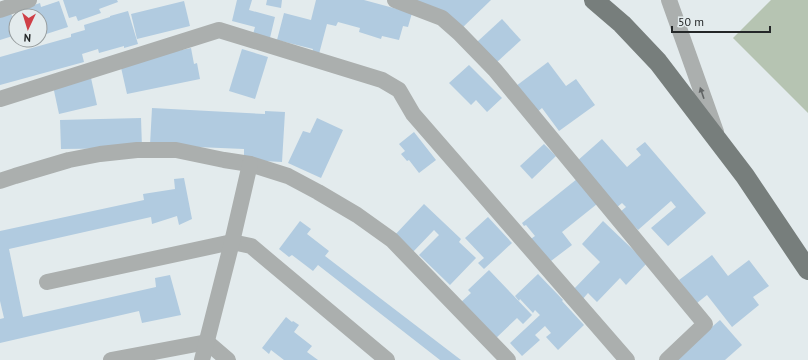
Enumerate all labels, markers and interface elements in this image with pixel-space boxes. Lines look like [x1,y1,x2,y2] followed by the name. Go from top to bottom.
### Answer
[8,8,48,48] north arrow
[672,8,770,34] scale bar
[678,14,704,29] text: 50 m
[23,31,31,45] text: N
[699,86,705,98] one-way arrow

